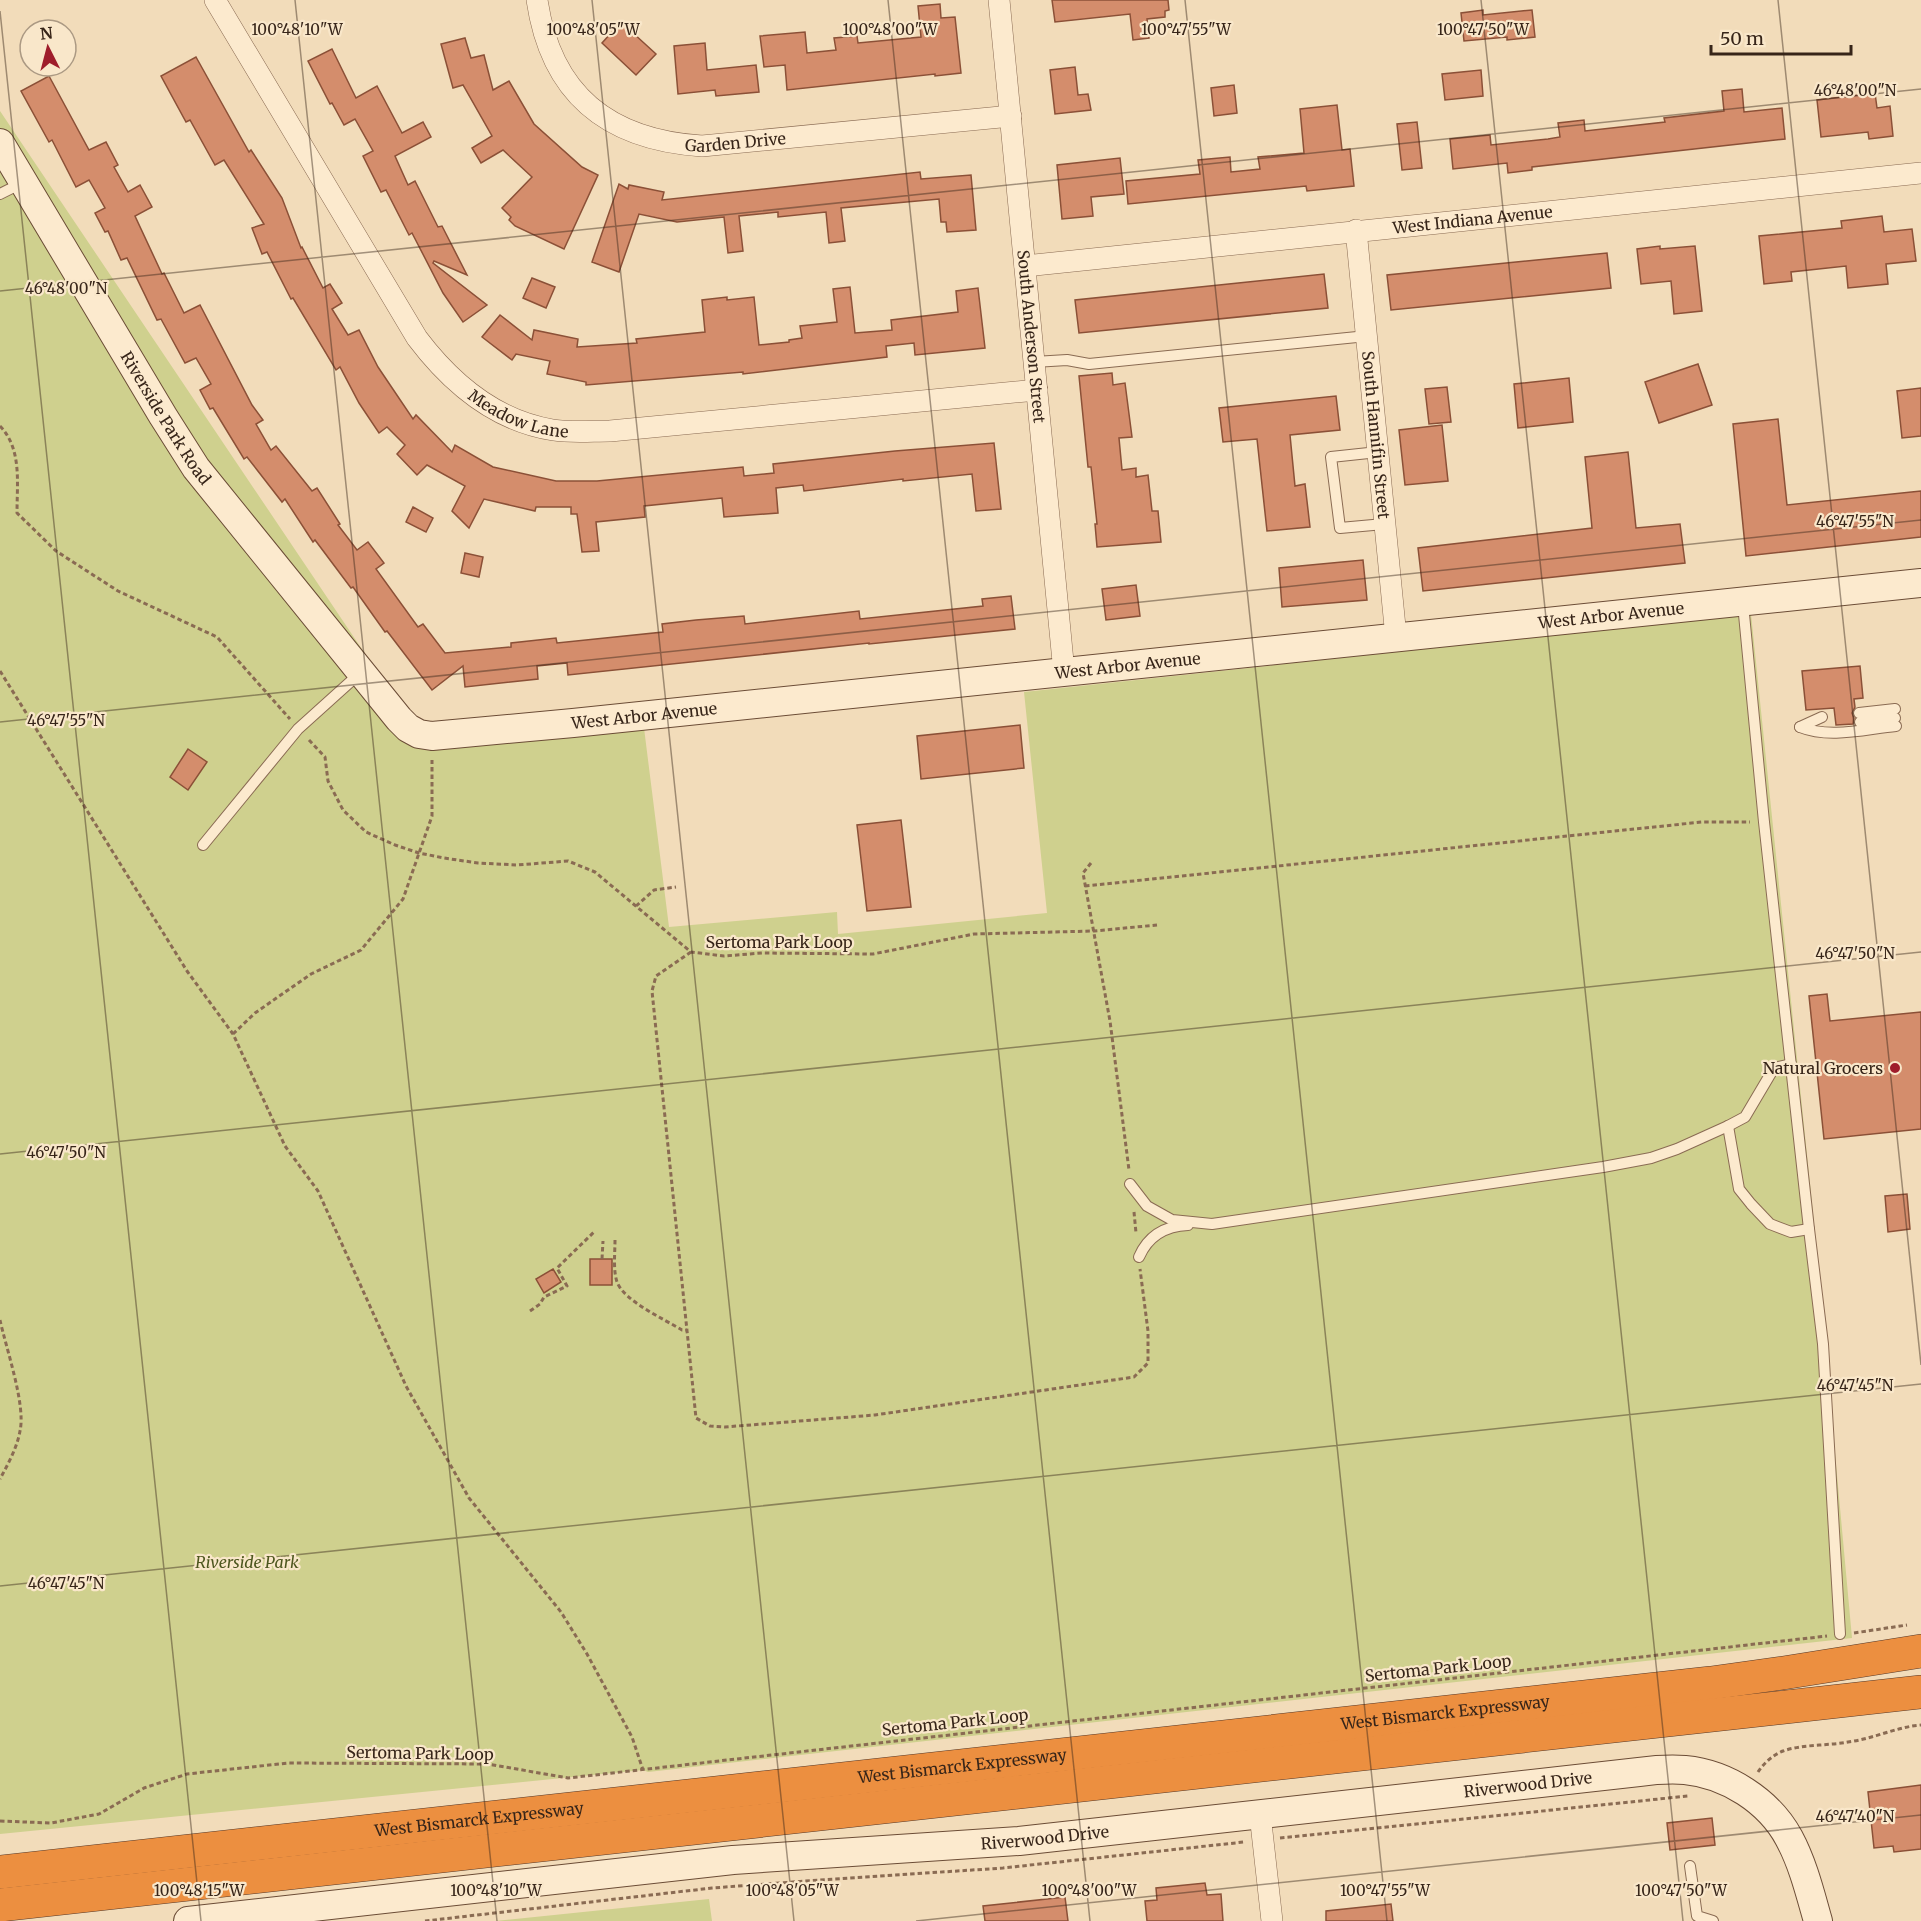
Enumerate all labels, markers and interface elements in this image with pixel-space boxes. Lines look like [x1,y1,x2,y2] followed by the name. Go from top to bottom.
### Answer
[18,18,78,78] north arrow
[1711,18,1850,56] scale bar
[251,20,344,39] text: 100°48'10"W
[546,20,641,39] text: 100°48'05"W
[843,20,938,39] text: 100°48'00"W
[1141,20,1232,39] text: 100°47'55"W
[1437,20,1530,39] text: 100°47'50"W
[39,22,54,44] text: N
[1720,27,1764,50] text: 50 m
[1814,81,1897,100] text: 46°48'00"N
[684,128,787,156] street label: Garden Drive
[1391,201,1554,238] street label: West Indiana Avenue
[1013,249,1050,425] street label: South Anderson Street
[25,279,108,298] text: 46°48'00"N
[117,348,215,489] street label: Riverside Park Road
[1358,350,1394,521] street label: South Hannifin Street
[464,385,569,442] street label: Meadow Lane
[1816,512,1894,531] text: 46°47'55"N
[1536,598,1685,633] street label: West Arbor Avenue
[1053,648,1201,683] street label: West Arbor Avenue
[569,698,718,733] street label: West Arbor Avenue
[27,711,105,730] text: 46°47'55"N
[705,932,853,952] street label: Sertoma Park Loop
[1815,944,1895,963] text: 46°47'50"N
[1763,1058,1883,1078] place label: Natural Grocers
[1888,1061,1902,1075] marker: Natural Grocers
[26,1143,106,1162] text: 46°47'50"N
[1817,1376,1894,1395] text: 46°47'45"N
[195,1552,299,1572] park label: Riverside Park
[28,1574,105,1593] text: 46°47'45"N
[1364,1650,1512,1686] street label: Sertoma Park Loop
[1339,1691,1551,1734] street label: West Bismarck Expressway
[881,1704,1029,1740] street label: Sertoma Park Loop
[346,1742,494,1764] street label: Sertoma Park Loop
[856,1744,1068,1787] street label: West Bismarck Expressway
[1463,1767,1593,1801] street label: Riverwood Drive
[373,1798,585,1841] street label: West Bismarck Expressway
[1816,1807,1895,1826] text: 46°47'40"N
[980,1821,1110,1854] street label: Riverwood Drive
[154,1881,245,1900] text: 100°48'15"W
[450,1881,543,1900] text: 100°48'10"W
[745,1881,840,1900] text: 100°48'05"W
[1042,1881,1137,1900] text: 100°48'00"W
[1340,1881,1431,1900] text: 100°47'55"W
[1635,1881,1728,1900] text: 100°47'50"W

